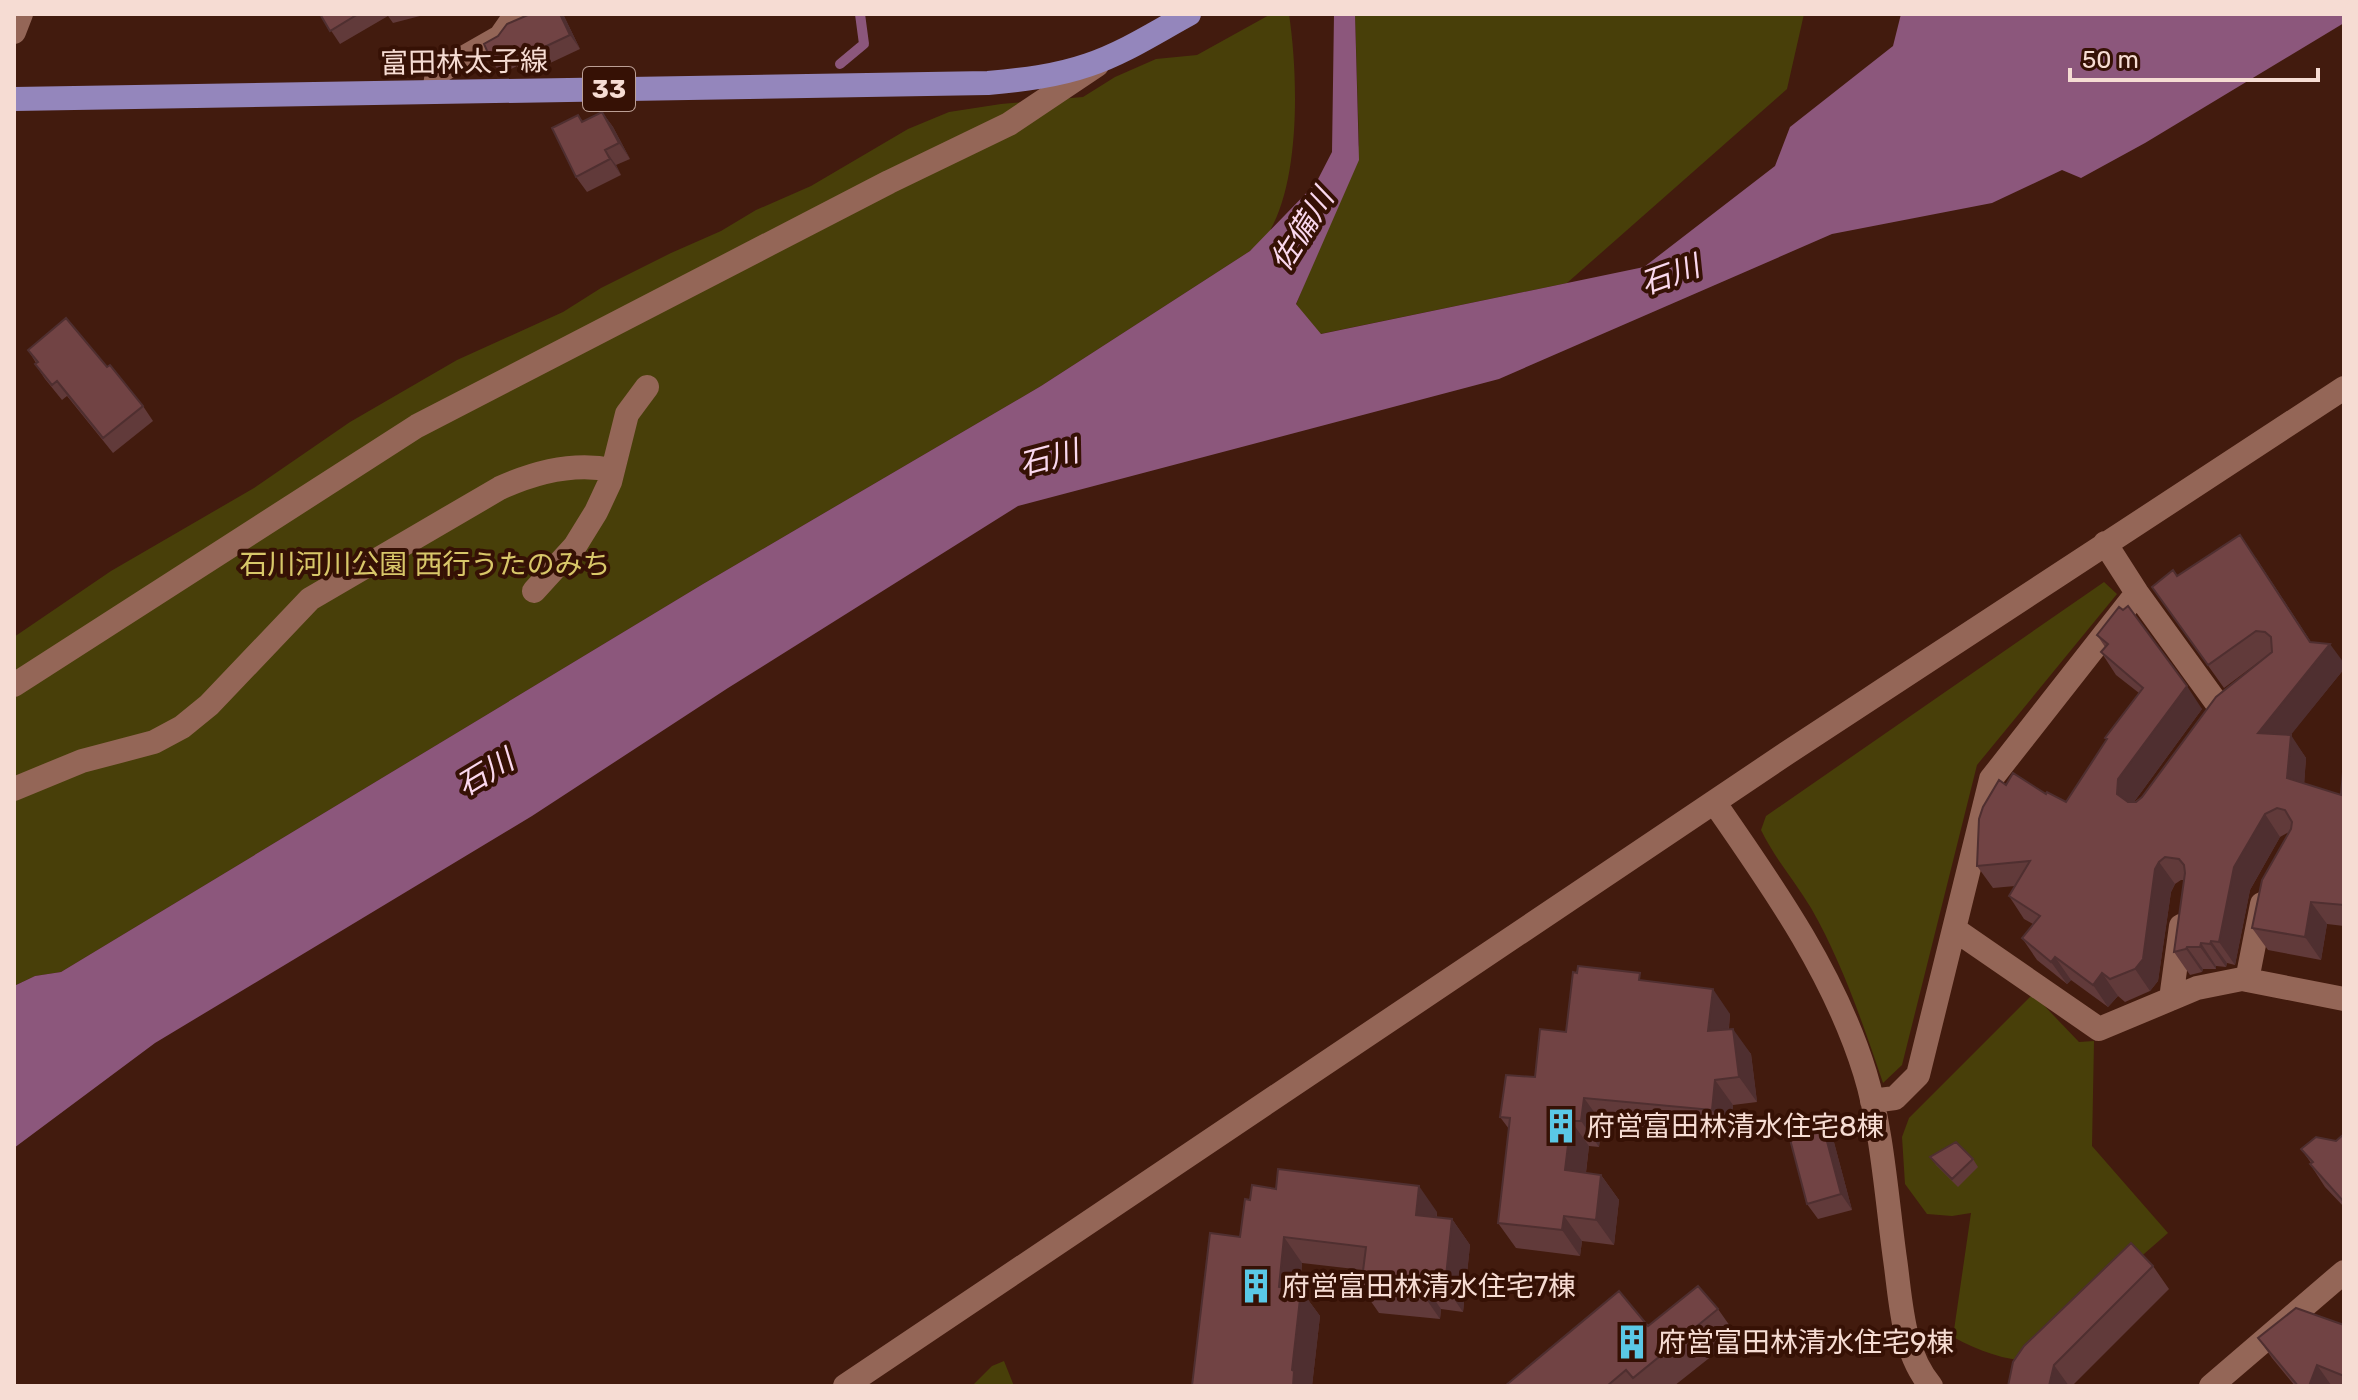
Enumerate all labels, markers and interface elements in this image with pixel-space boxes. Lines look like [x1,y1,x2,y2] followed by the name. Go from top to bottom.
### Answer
[2070,32,2318,82] scale bar
[380,44,548,80] street label: 富田林太子線
[2082,46,2139,74] text: 50 m
[583,67,635,111] road number: 33
[1263,180,1343,278] water label: 佐備川
[1636,247,1707,302] water label: 石川
[1015,432,1086,483] water label: 石川
[240,548,610,581] park label: 石川河川公園 西行うたのみち
[450,741,523,804] water label: 石川
[1542,1107,1580,1145] building icon: 府営富田林清水住宅8棟
[1587,1110,1885,1143] place label: 府営富田林清水住宅8棟
[1237,1267,1275,1305] building icon: 府営富田林清水住宅7棟
[1282,1270,1576,1303] place label: 府営富田林清水住宅7棟
[1613,1323,1651,1361] building icon: 府営富田林清水住宅9棟
[1658,1326,1955,1359] place label: 府営富田林清水住宅9棟

